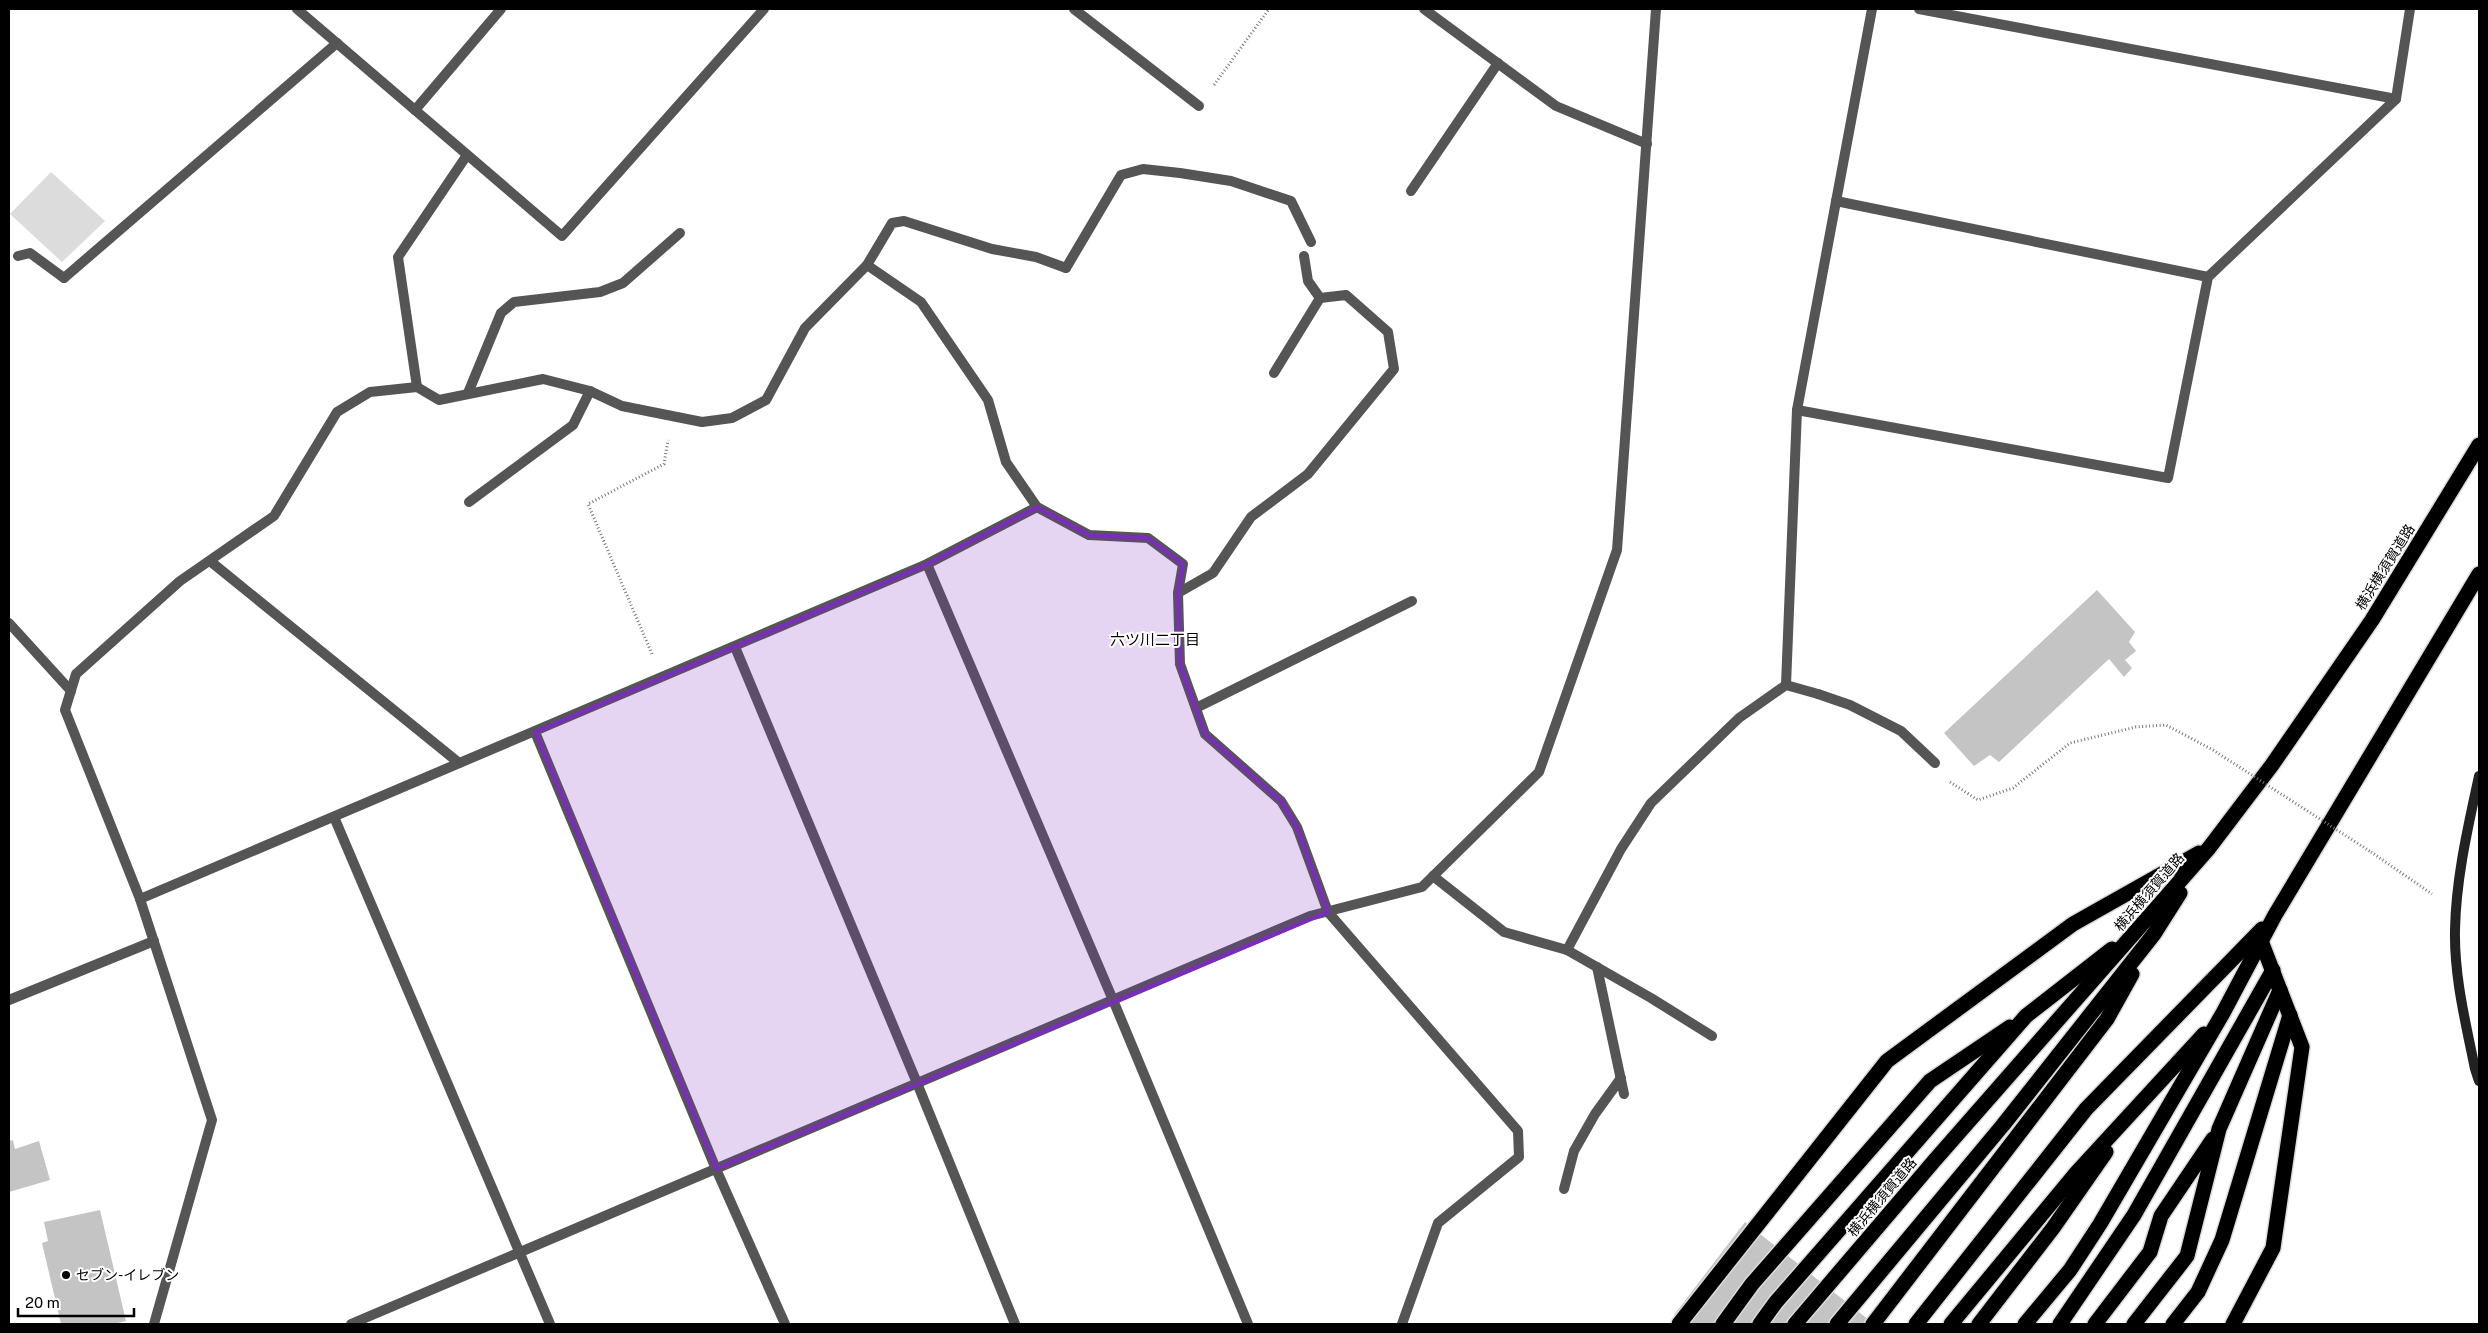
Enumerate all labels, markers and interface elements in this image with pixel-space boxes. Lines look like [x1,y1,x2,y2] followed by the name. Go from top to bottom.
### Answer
[2352,521,2418,613] street label: 横浜横須賀道路
[1110,631,1200,648] district label: 六ツ川二丁目
[2111,850,2187,934] street label: 横浜横須賀道路
[1844,1154,1920,1240] street label: 横浜横須賀道路
[76,1267,179,1283] place label: セブン-イレブン
[60,1269,72,1281] marker: セブン-イレブン
[18,1286,134,1318] scale bar
[25,1294,60,1311] text: 20 m

